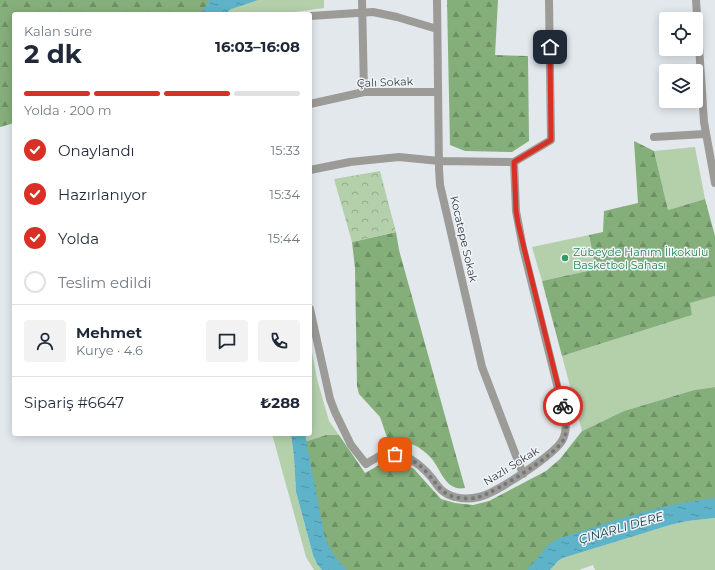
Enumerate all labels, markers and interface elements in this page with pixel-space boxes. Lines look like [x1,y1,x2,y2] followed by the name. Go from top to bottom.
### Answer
[659,12,703,108] map controls
[659,12,703,56] button: locate
[24,23,92,39] text: Kalan süre
[533,30,567,64] pin
[539,36,561,58] icon: home
[215,37,300,56] text: 16:03–16:08
[24,38,82,70] text: 2 dk
[659,64,703,108] button: layers
[357,74,414,90] street label: Çalı Sokak
[24,102,111,118] text: Yolda · 200 m
[24,139,46,161] icon: check
[58,141,135,160] text: Onaylandı
[271,142,300,158] text: 15:33
[24,183,46,205] icon: check
[58,185,147,204] text: Hazırlanıyor
[269,186,300,202] text: 15:34
[447,194,481,284] street label: Kocatepe Sokak
[24,227,46,249] icon: check
[58,229,99,248] text: Yolda
[268,230,300,246] text: 15:44
[573,245,708,272] place label: Zübeyde Hanım İlkokulu Basketbol Sahası
[560,253,570,263] marker: Zübeyde Hanım İlkokulu Basketbol Sahası
[58,273,152,292] text: Teslim edildi
[24,320,66,362] button: person
[206,320,248,362] button: chat
[258,320,300,362] button: phone
[76,323,142,342] text: Mehmet
[76,342,143,358] text: Kurye · 4.6
[543,386,583,426] courier
[24,393,124,412] text: Sipariş #6647
[260,393,300,412] text: ₺288
[552,395,574,417] icon: bike
[378,437,412,471] pin
[384,443,406,465] icon: bag
[481,443,542,489] street label: Nazlı Sokak
[577,508,666,547] water label: ÇINARLI DERE

